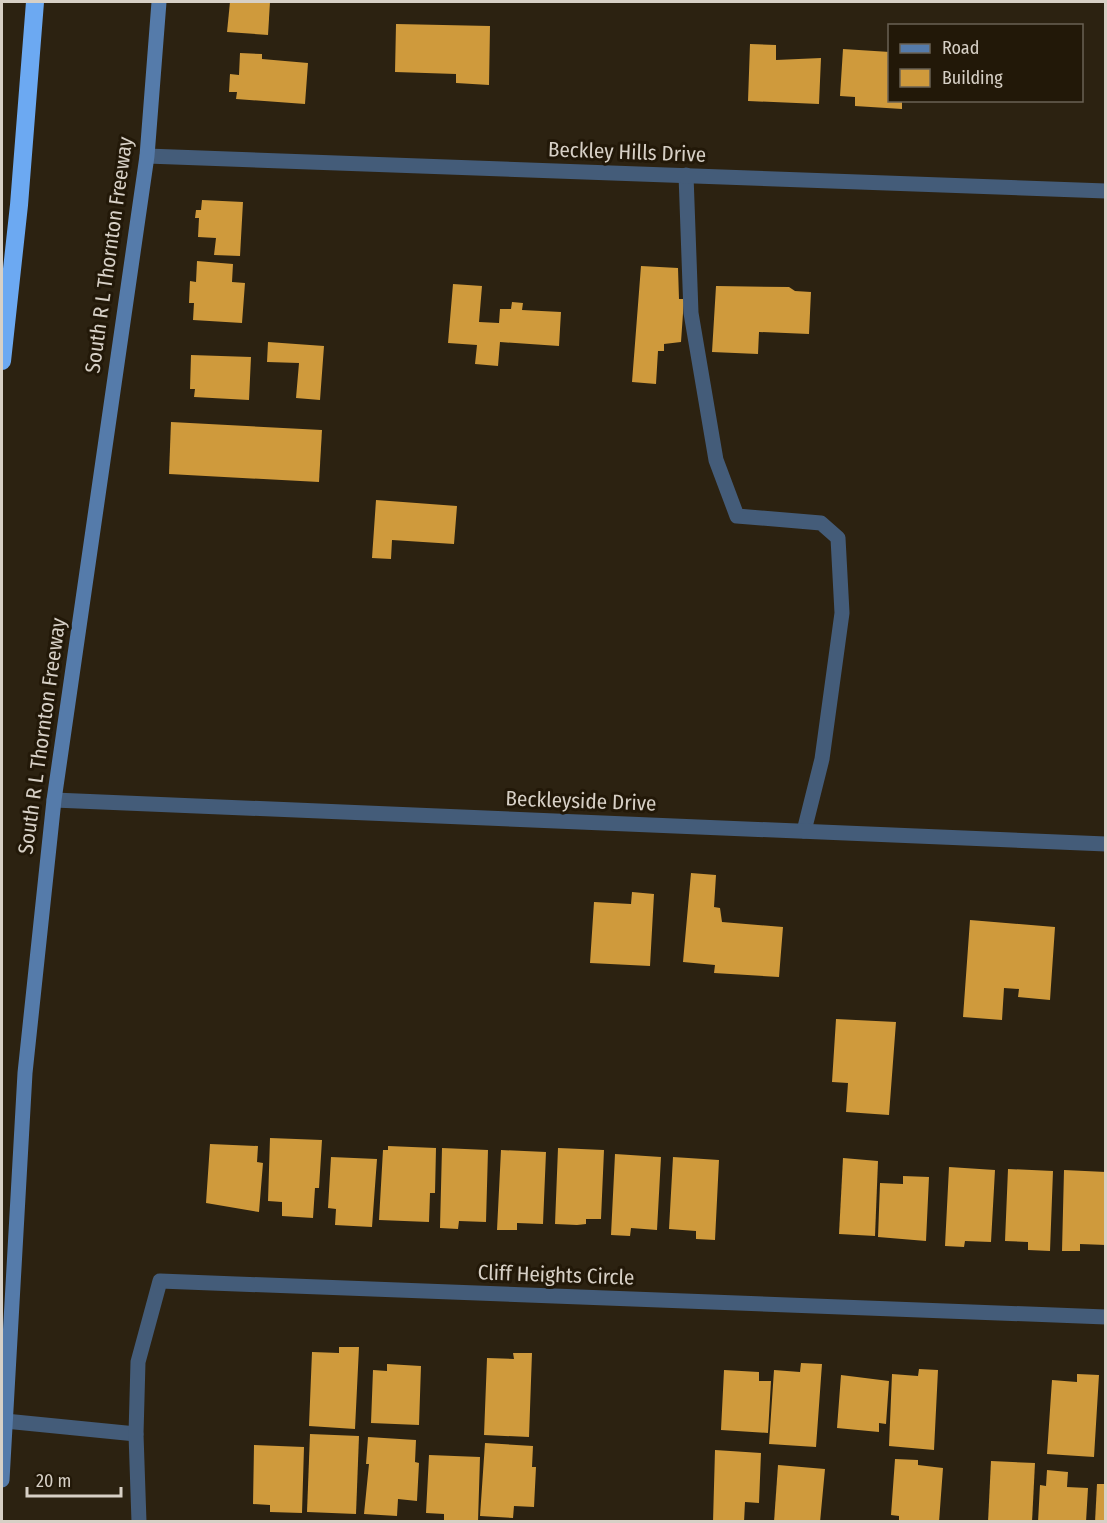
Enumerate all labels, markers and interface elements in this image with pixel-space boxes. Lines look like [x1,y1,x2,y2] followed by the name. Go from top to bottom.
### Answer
[888,24,1083,102] legend
[942,37,979,59] text: Road
[942,67,1003,89] text: Building
[80,134,139,375] street label: South R L Thornton Freeway
[548,136,706,168] street label: Beckley Hills Drive
[13,615,72,856] street label: South R L Thornton Freeway
[505,785,657,817] street label: Beckleyside Drive
[477,1259,635,1291] street label: Cliff Heights Circle
[27,1460,122,1498] scale bar
[36,1470,71,1492] text: 20 m

